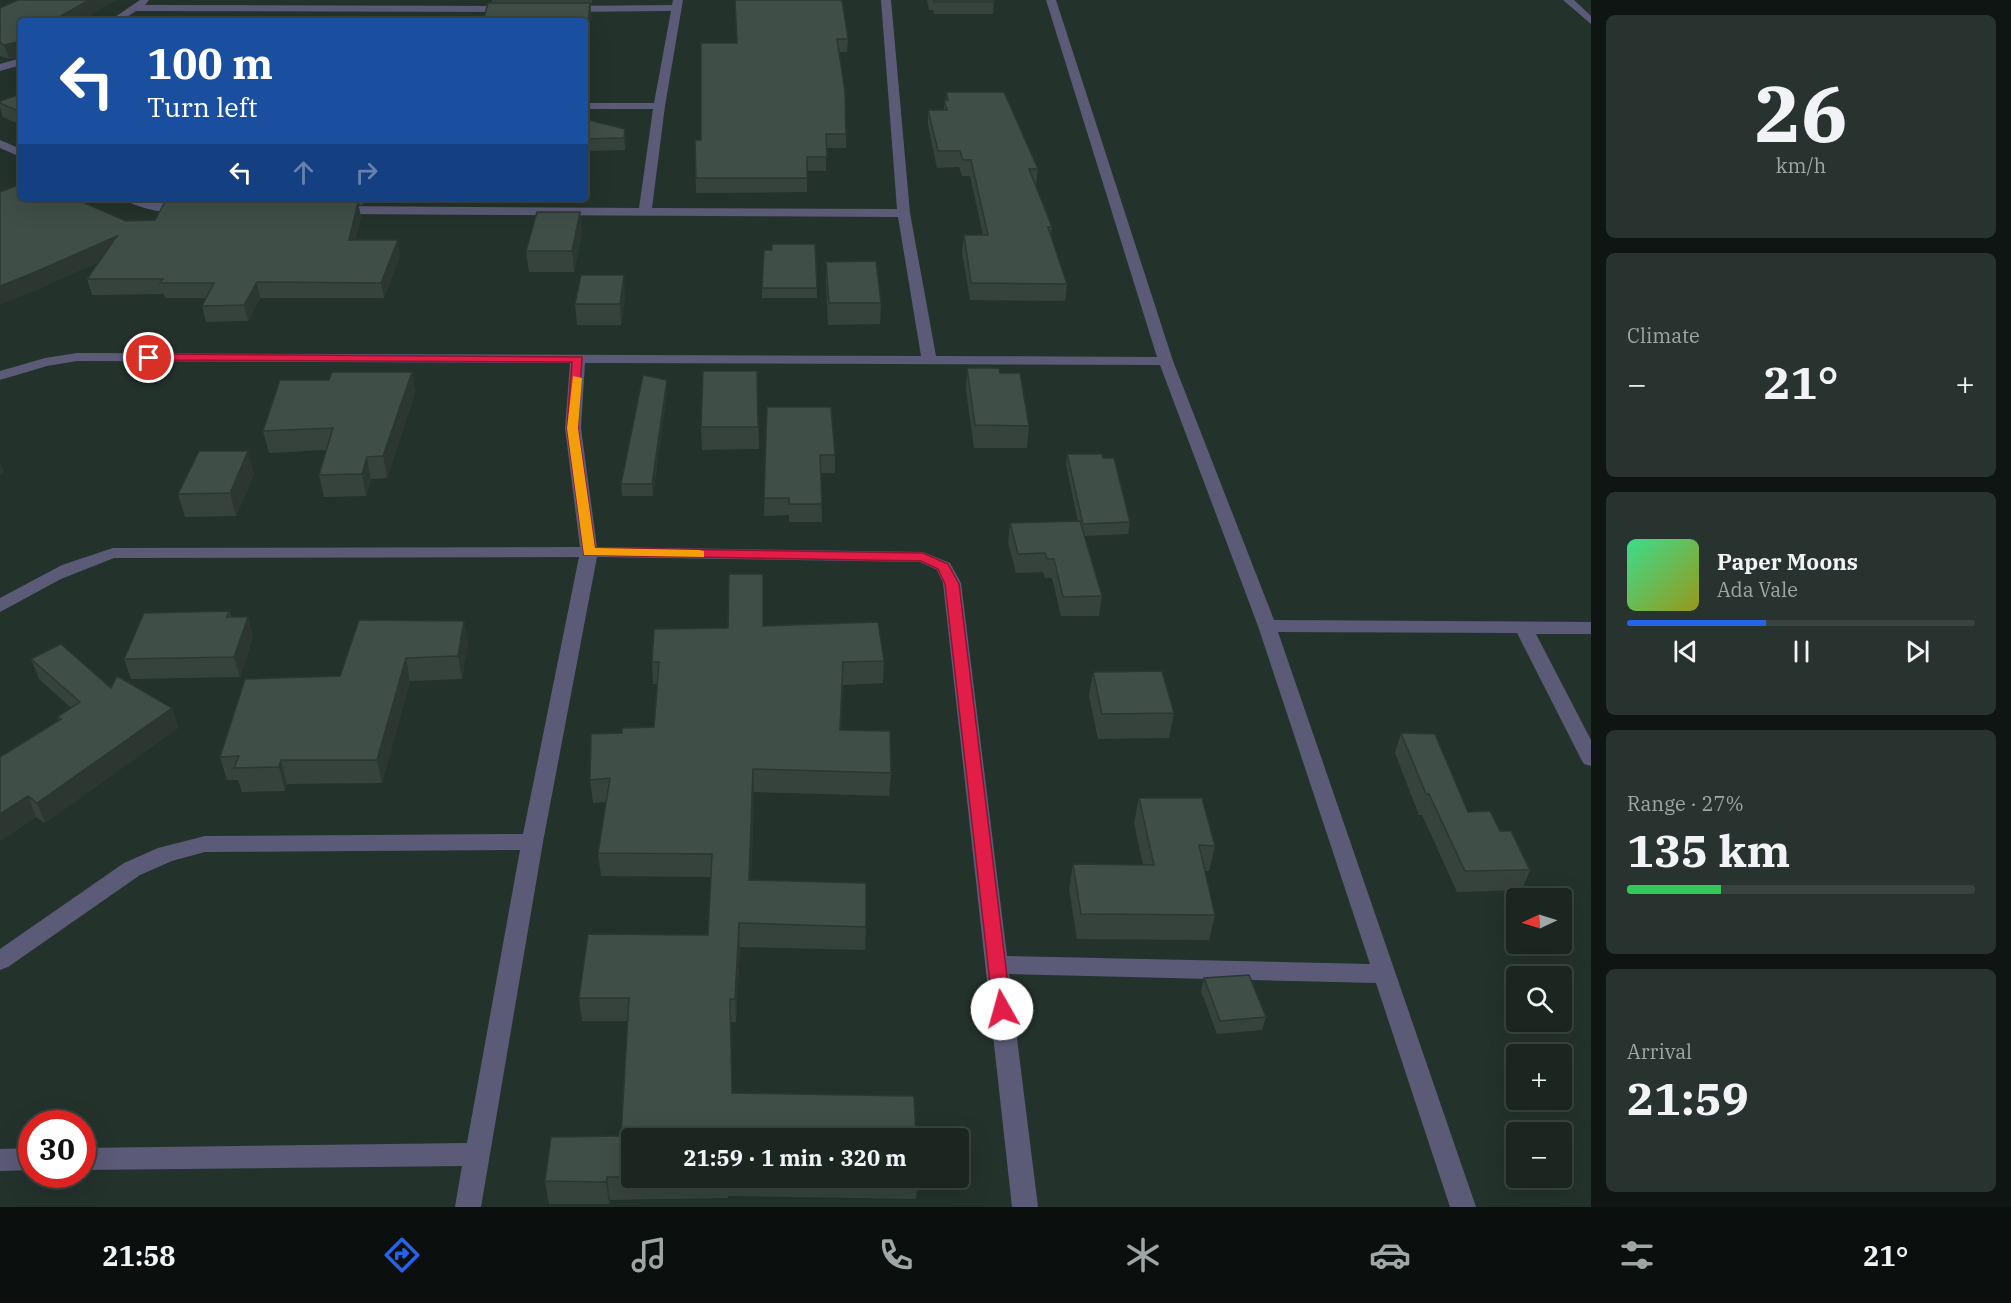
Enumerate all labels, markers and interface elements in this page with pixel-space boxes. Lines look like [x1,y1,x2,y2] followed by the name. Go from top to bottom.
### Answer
[147,36,273,91] text: 100 m
[48,42,126,120] icon: left
[1754,62,1848,163] text: 26
[147,89,258,124] text: Turn left
[1776,152,1826,179] text: km/h
[224,156,257,189] icon: left
[287,156,320,189] icon: ahead
[350,156,383,189] icon: right
[1627,322,1700,349] text: Climate
[123,332,174,383] pin
[132,341,165,374] icon: arrive
[1763,353,1839,411] text: 21°
[1627,362,1647,405] text: −
[1955,362,1975,405] text: +
[1717,547,1858,576] text: Paper Moons
[1717,576,1798,603] text: Ada Vale
[1669,635,1702,668] icon: previous
[1785,635,1818,668] icon: pause
[1901,635,1934,668] icon: next
[1627,790,1744,817] text: Range · 27%
[1627,821,1790,879] text: 135 km
[1506,888,1572,954] north arrow
[1506,888,1572,1188] map controls
[1506,966,1572,1032] button: search
[970,977,1034,1041] position arrow
[1627,1038,1692,1065] text: Arrival
[1506,1044,1572,1110] button: +
[1627,1069,1749,1127] text: 21:59
[18,1110,96,1188] speed limit sign: 30
[1506,1122,1572,1188] button: −
[683,1143,907,1172] text: 21:59 · 1 min · 320 m
[381,1234,423,1276] icon: directions
[628,1234,670,1276] icon: music
[875,1234,917,1276] icon: phone
[1122,1234,1164,1276] icon: climate
[1369,1234,1411,1276] icon: car
[1616,1234,1658,1276] icon: filters
[103,1238,176,1273] text: 21:58
[1863,1238,1908,1273] text: 21°

